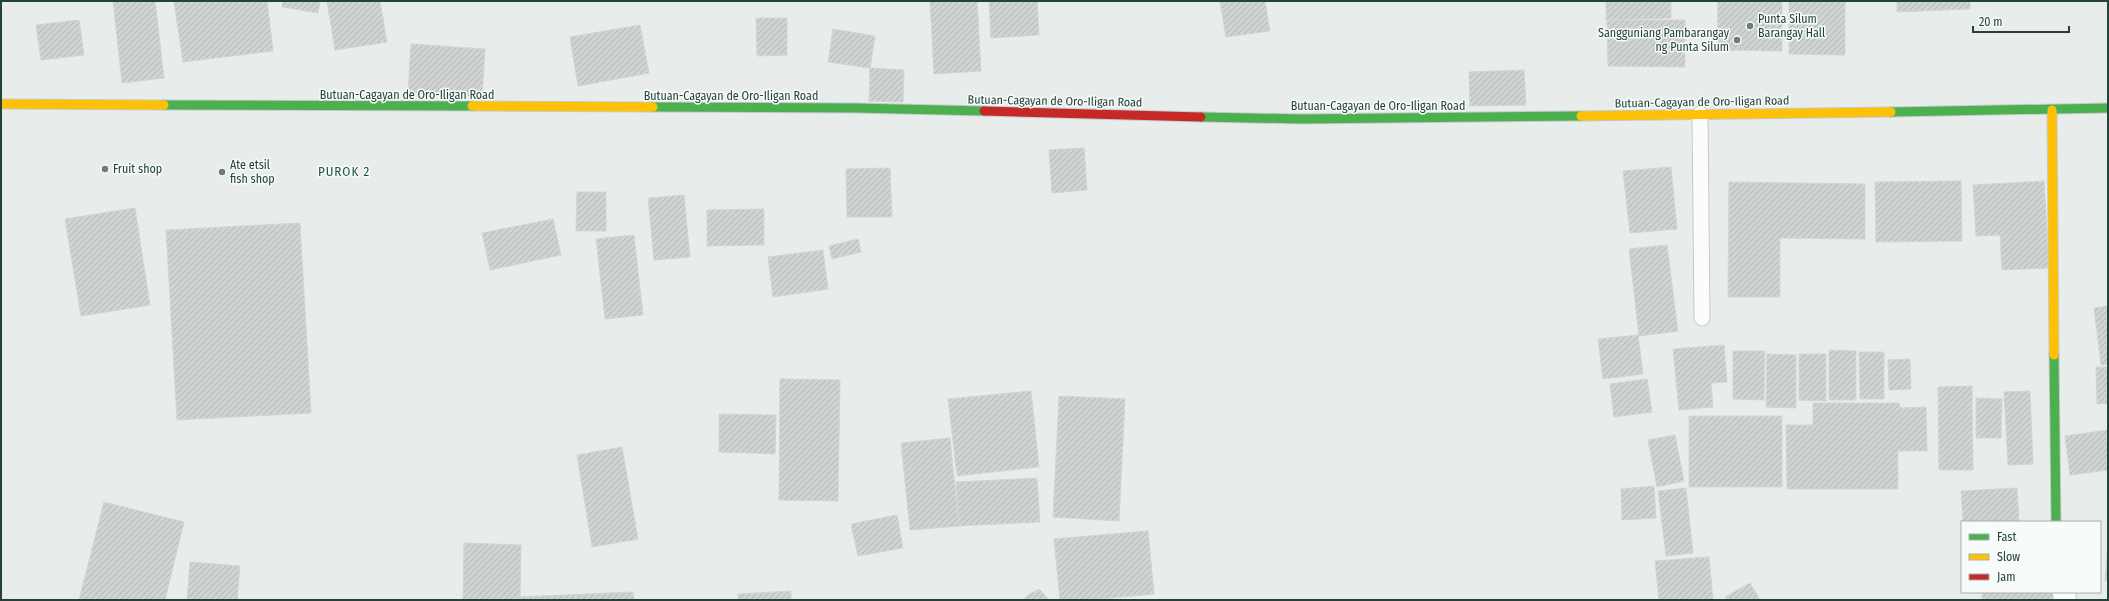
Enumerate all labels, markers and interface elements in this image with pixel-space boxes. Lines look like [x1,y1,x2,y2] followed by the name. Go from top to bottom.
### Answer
[1973,8,2069,34] scale bar
[1758,12,1825,40] place label: Punta Silum Barangay Hall
[1979,15,2003,29] text: 20 m
[1745,21,1755,31] marker: Punta Silum Barangay Hall
[1598,26,1730,54] place label: Sangguniang Pambarangay ng Punta Silum
[1732,35,1742,45] marker: Sangguniang Pambarangay ng Punta Silum
[320,88,494,102] street label: Butuan-Cagayan de Oro-Iligan Road
[644,89,818,103] street label: Butuan-Cagayan de Oro-Iligan Road
[968,92,1142,110] street label: Butuan-Cagayan de Oro-Iligan Road
[1615,93,1789,111] street label: Butuan-Cagayan de Oro-Iligan Road
[1291,99,1465,113] street label: Butuan-Cagayan de Oro-Iligan Road
[230,158,275,186] place label: Ate etsil fish shop
[113,162,162,176] place label: Fruit shop
[100,164,110,174] marker: Fruit shop
[318,164,370,179] district label: PUROK 2
[217,167,227,177] marker: Ate etsil fish shop
[1961,521,2101,593] legend
[1997,530,2016,544] text: Fast
[1997,550,2020,564] text: Slow
[1997,570,2015,584] text: Jam

